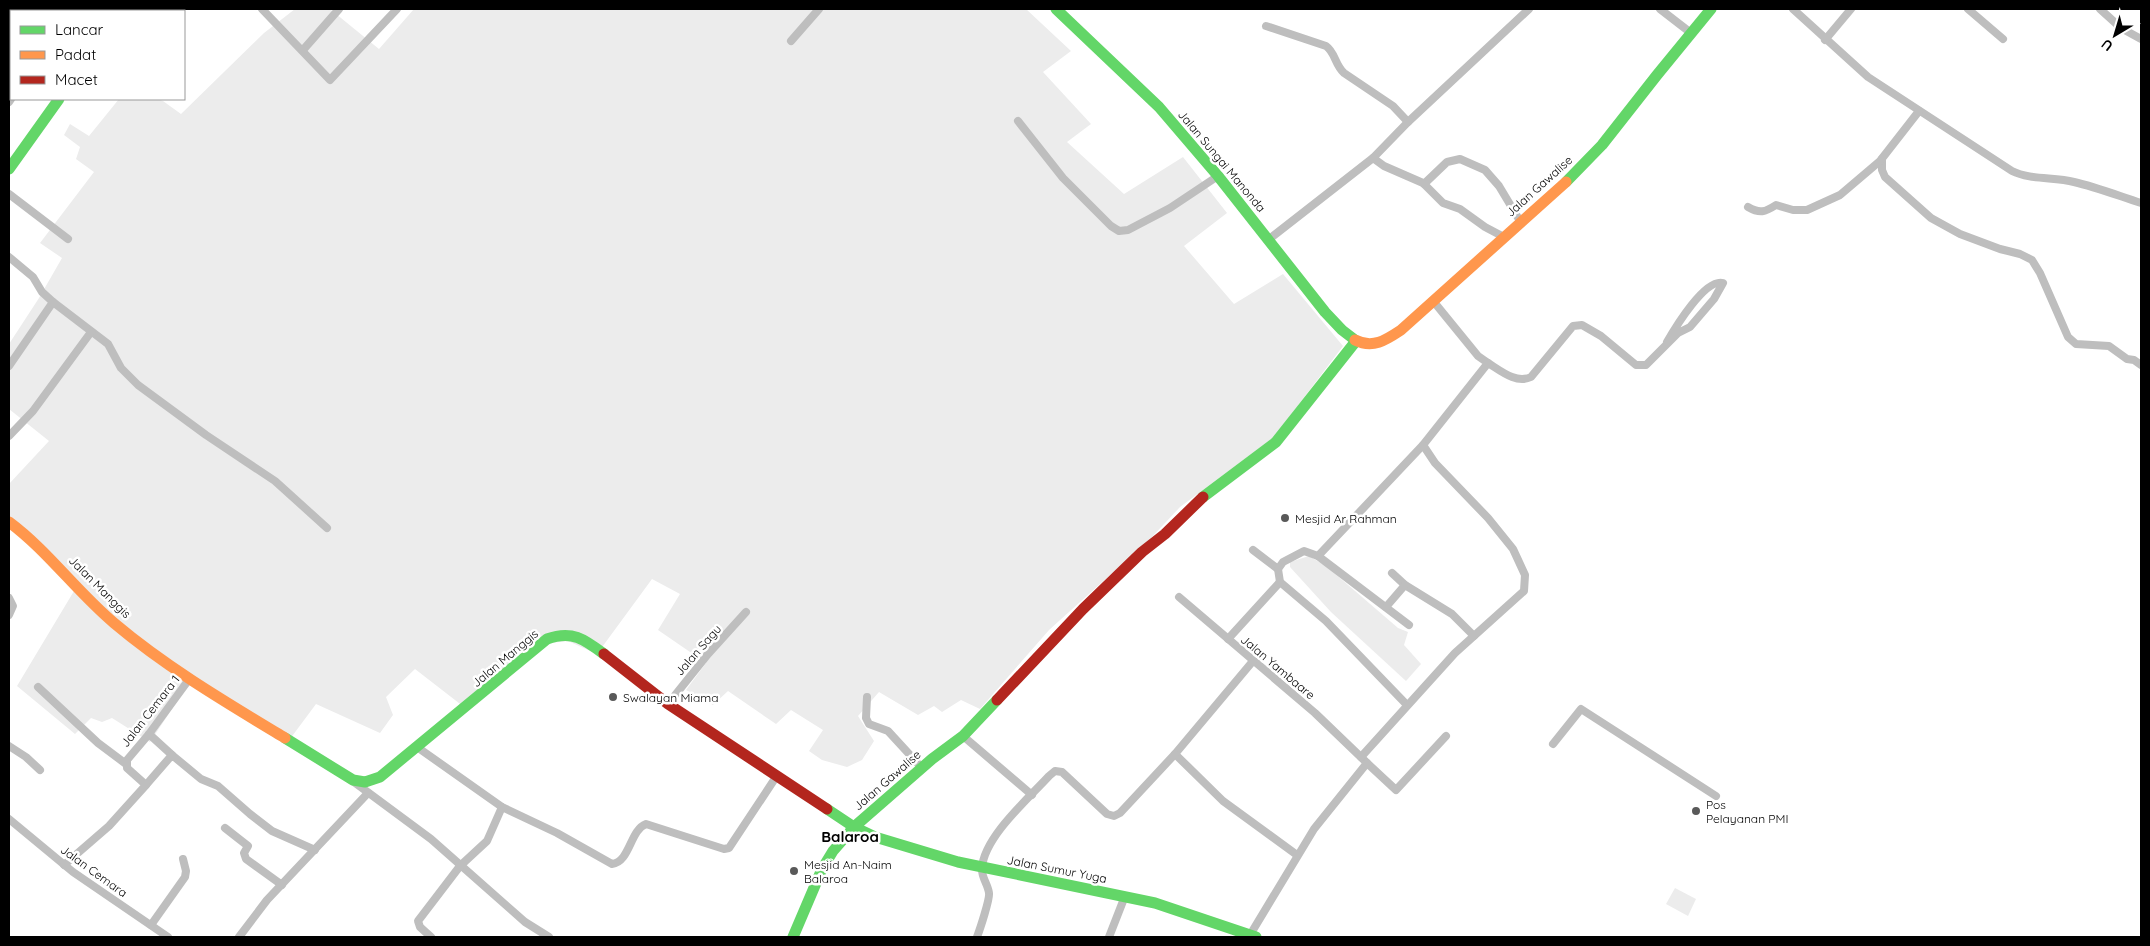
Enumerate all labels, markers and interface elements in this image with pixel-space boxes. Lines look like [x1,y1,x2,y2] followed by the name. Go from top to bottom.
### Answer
[10,10,185,100] legend
[2090,10,2140,60] north arrow
[55,20,104,39] text: Lancar
[2098,35,2116,55] text: U
[55,45,96,64] text: Padat
[55,70,98,89] text: Macet
[1175,107,1269,215] street label: Jalan Sungai Manonda
[1503,152,1575,220] street label: Jalan Gawalise
[1295,511,1397,526] place label: Mesjid Ar Rahman
[1279,512,1291,524] marker: Mesjid Ar Rahman
[66,553,134,621] street label: Jalan Manggis
[672,621,724,679] street label: Jalan Sagu
[469,626,541,690] street label: Jalan Manggis
[1238,632,1318,702] street label: Jalan Yambaare
[117,672,183,750] street label: Jalan Cemara 1
[623,690,718,705] place label: Swalayan Miama
[607,691,619,703] marker: Swalayan Miama
[850,747,924,813] street label: Jalan Gawalise
[1706,797,1788,826] place label: Pos Pelayanan PMI
[1690,805,1702,817] marker: Pos Pelayanan PMI
[821,827,879,846] district label: Balaroa
[58,842,130,900] street label: Jalan Cemara
[1006,852,1108,886] street label: Jalan Sumur Yuga
[804,857,892,886] place label: Mesjid An-Naim Balaroa
[788,865,800,877] marker: Mesjid An-Naim Balaroa

